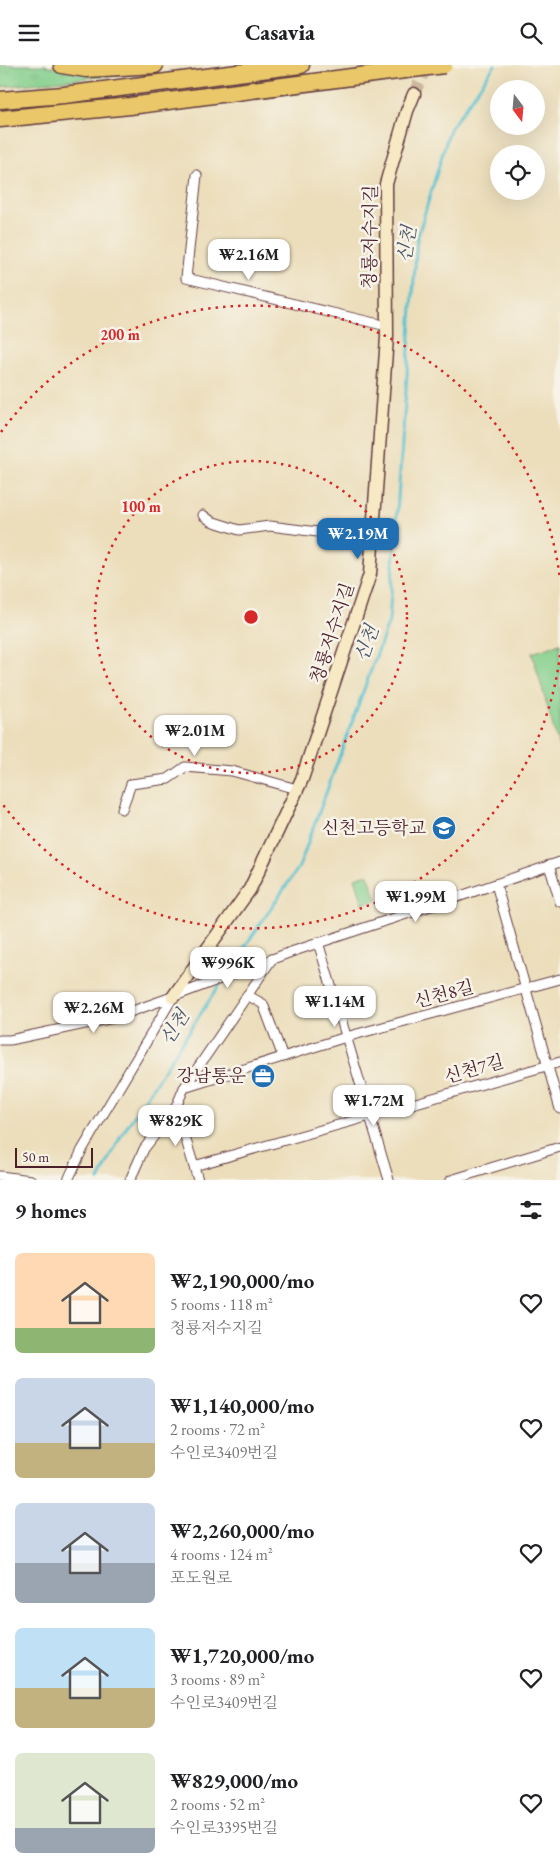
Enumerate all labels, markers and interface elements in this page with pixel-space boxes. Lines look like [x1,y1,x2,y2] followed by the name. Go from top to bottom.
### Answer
[245,18,315,47] text: Casavia
[15,19,43,47] icon: menu
[517,19,545,47] icon: search
[490,80,545,135] north arrow
[490,80,545,200] map controls
[490,145,545,200] button: locate
[357,185,382,289] street label: 청룡저수지길
[391,222,422,264] water label: 신천
[208,239,290,281] pin: ₩2.16M
[219,244,279,265] text: ₩2.16M
[100,325,140,344] text: 200 m
[121,497,161,516] text: 100 m
[317,517,399,560] pin: ₩2.19M
[328,523,388,544] text: ₩2.19M
[304,580,359,686] street label: 청룡저수지길
[242,608,260,626] centre of rings
[348,620,385,665] water label: 신천
[154,715,236,757] pin: ₩2.01M
[165,720,225,741] text: ₩2.01M
[431,815,457,841] school or university icon: 신천고등학교
[322,816,427,839] place label: 신천고등학교
[375,881,457,923] pin: ₩1.99M
[386,886,446,907] text: ₩1.99M
[193,947,263,989] pin: ₩996K
[201,952,255,973] text: ₩996K
[412,975,476,1012] street label: 신천8길
[294,985,376,1028] pin: ₩1.14M
[53,991,135,1034] pin: ₩2.26M
[305,991,365,1012] text: ₩1.14M
[64,997,124,1018] text: ₩2.26M
[154,1004,196,1049] water label: 신천
[441,1049,506,1088] street label: 신천7길
[250,1063,276,1089] office icon: 강남통운
[176,1064,247,1087] place label: 강남통운
[333,1085,415,1127] pin: ₩1.72M
[344,1090,404,1111] text: ₩1.72M
[141,1105,211,1147] pin: ₩829K
[149,1110,203,1131] text: ₩829K
[15,1145,92,1168] scale bar
[22,1148,49,1166] text: 50 m
[517,1196,545,1224] icon: filters
[15,1197,87,1224] text: 9 homes
[170,1267,314,1294] text: ₩2,190,000/mo
[55,1273,115,1333] icon: home
[517,1289,545,1317] icon: heart
[170,1294,273,1315] text: 5 rooms · 118 m²
[170,1317,263,1338] text: 청룡저수지길
[170,1392,314,1419] text: ₩1,140,000/mo
[55,1398,115,1458] icon: home
[517,1414,545,1442] icon: heart
[170,1419,265,1440] text: 2 rooms · 72 m²
[170,1442,278,1463] text: 수인로3409번길
[170,1517,314,1544] text: ₩2,260,000/mo
[55,1523,115,1583] icon: home
[517,1539,545,1567] icon: heart
[170,1544,273,1565] text: 4 rooms · 124 m²
[170,1567,232,1588] text: 포도원로
[170,1642,314,1669] text: ₩1,720,000/mo
[55,1648,115,1708] icon: home
[517,1664,545,1692] icon: heart
[170,1669,265,1690] text: 3 rooms · 89 m²
[170,1692,278,1713] text: 수인로3409번길
[170,1767,298,1794] text: ₩829,000/mo
[55,1773,115,1833] icon: home
[517,1789,545,1817] icon: heart
[170,1794,265,1815] text: 2 rooms · 52 m²
[170,1817,278,1838] text: 수인로3395번길

